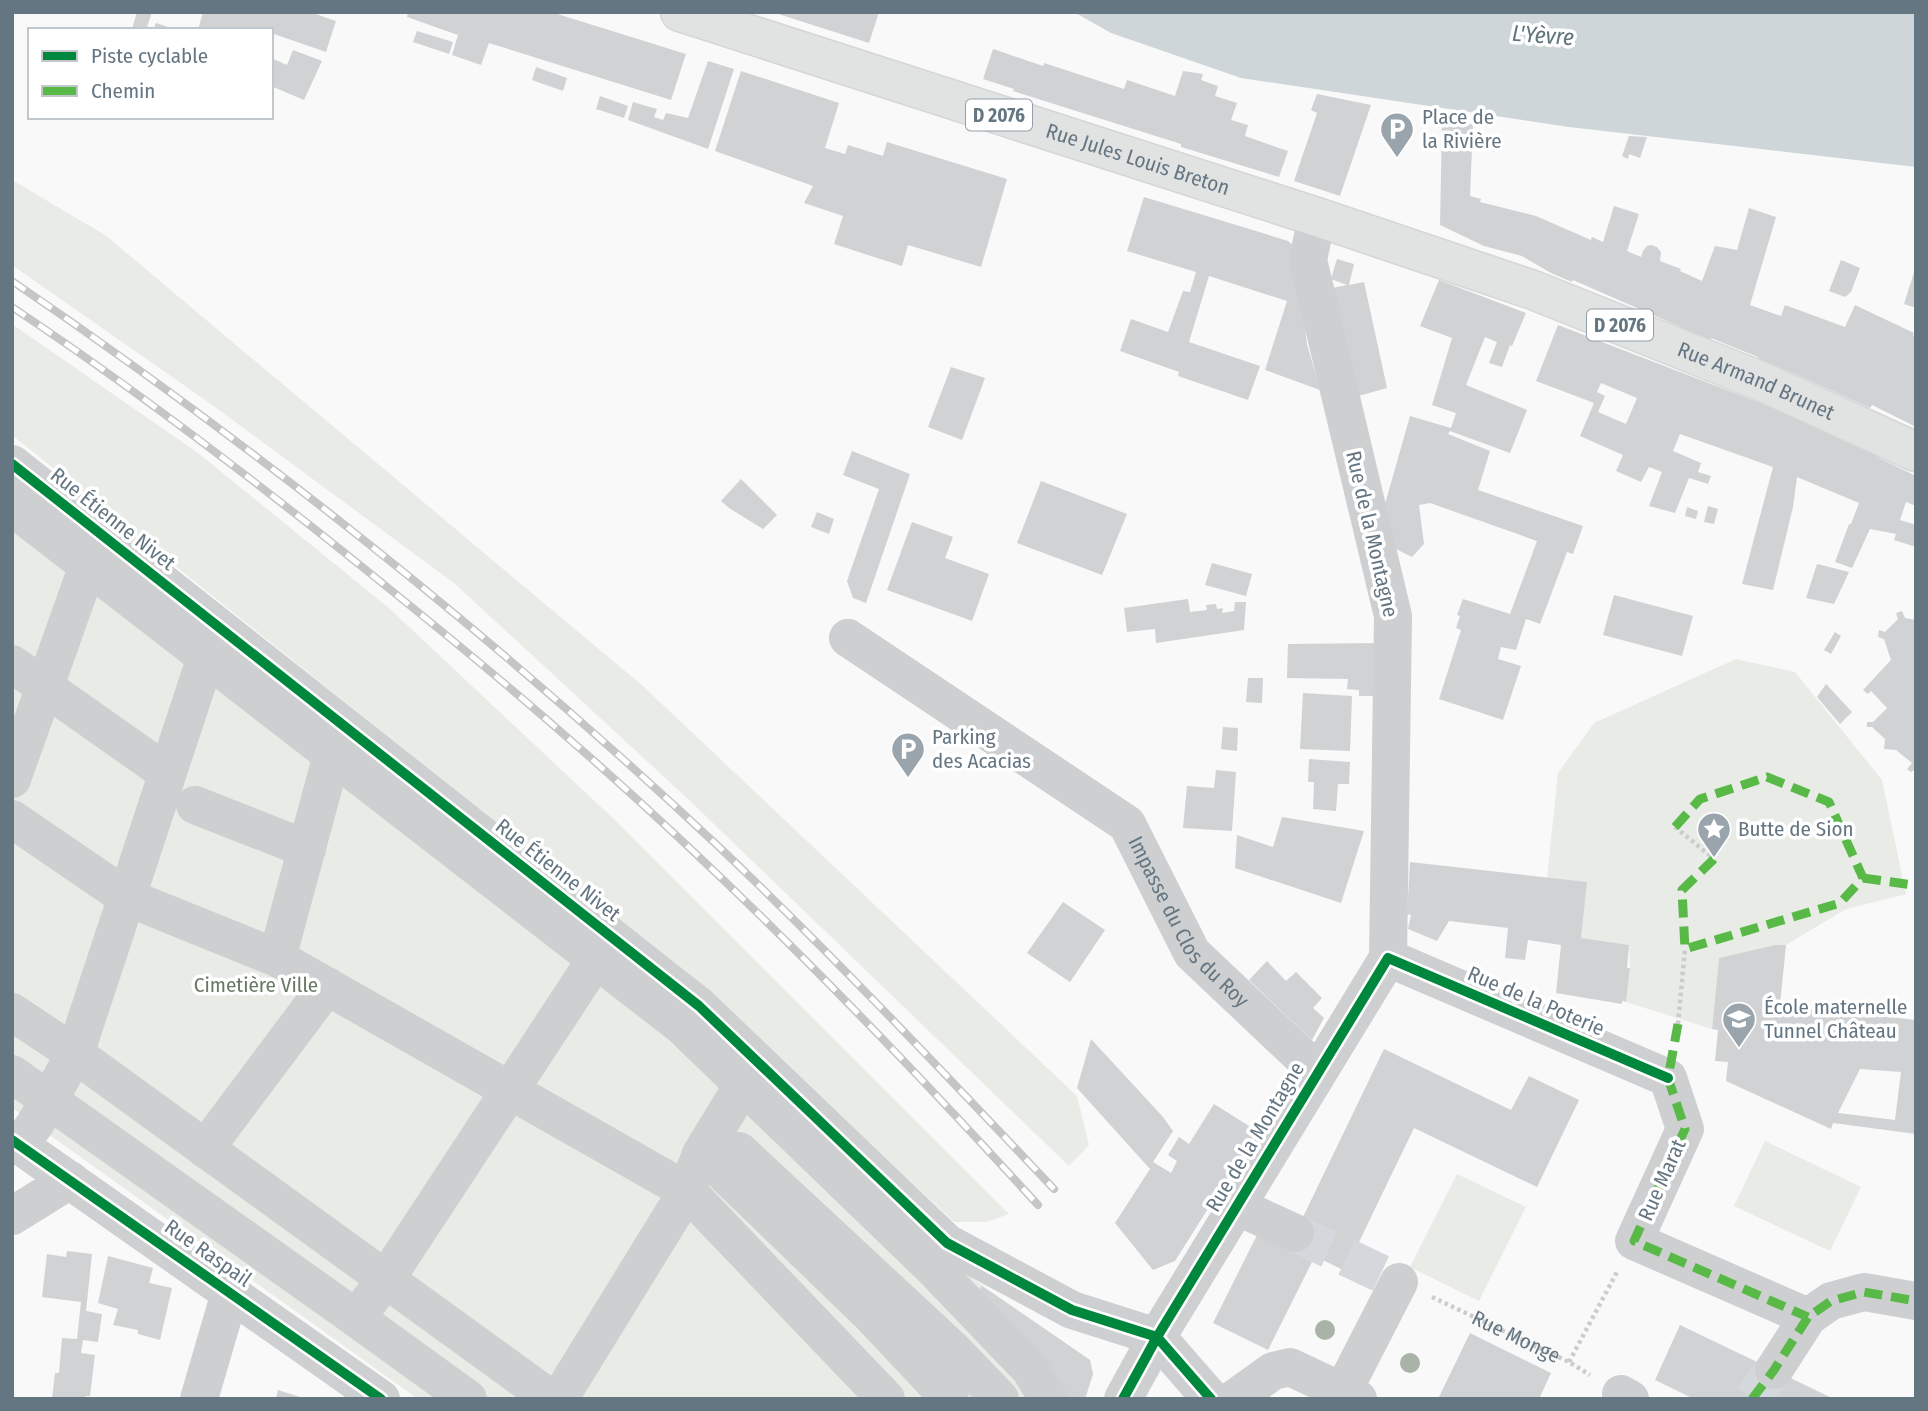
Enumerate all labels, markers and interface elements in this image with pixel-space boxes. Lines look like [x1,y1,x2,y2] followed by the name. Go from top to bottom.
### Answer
[1511,19,1575,51] water label: L'Yèvre
[28,28,273,119] legend
[91,43,208,69] text: Piste cyclable
[91,78,155,104] text: Chemin
[966,99,1032,130] road number: D 2076
[1422,104,1502,154] place label: Place de la Rivière
[1378,110,1416,159] parking icon: Place de la Rivière
[1043,118,1233,201] street label: Rue Jules Louis Breton
[1587,310,1653,340] road number: D 2076
[1674,336,1839,426] street label: Rue Armand Brunet
[1340,448,1404,620] street label: Rue de la Montagne
[45,462,181,576] street label: Rue Étienne Nivet
[932,724,1031,774] place label: Parking des Acacias
[889,730,927,779] parking icon: Parking des Acacias
[1695,810,1733,859] place icon: Butte de Sion
[490,813,626,927] street label: Rue Étienne Nivet
[1738,816,1854,842] place label: Butte de Sion
[1122,832,1255,1013] street label: Impasse du Clos du Roy
[1464,960,1608,1042] street label: Rue de la Poterie
[194,972,318,998] park label: Cimetière Ville
[1764,994,1907,1044] place label: École maternelle Tunnel Château
[1720,1000,1758,1049] school or university icon: École maternelle Tunnel Château
[1200,1057,1310,1217] street label: Rue de la Montagne
[1632,1135,1692,1225] street label: Rue Marat
[160,1214,257,1293] street label: Rue Raspail
[1468,1305,1564,1369] street label: Rue Monge

